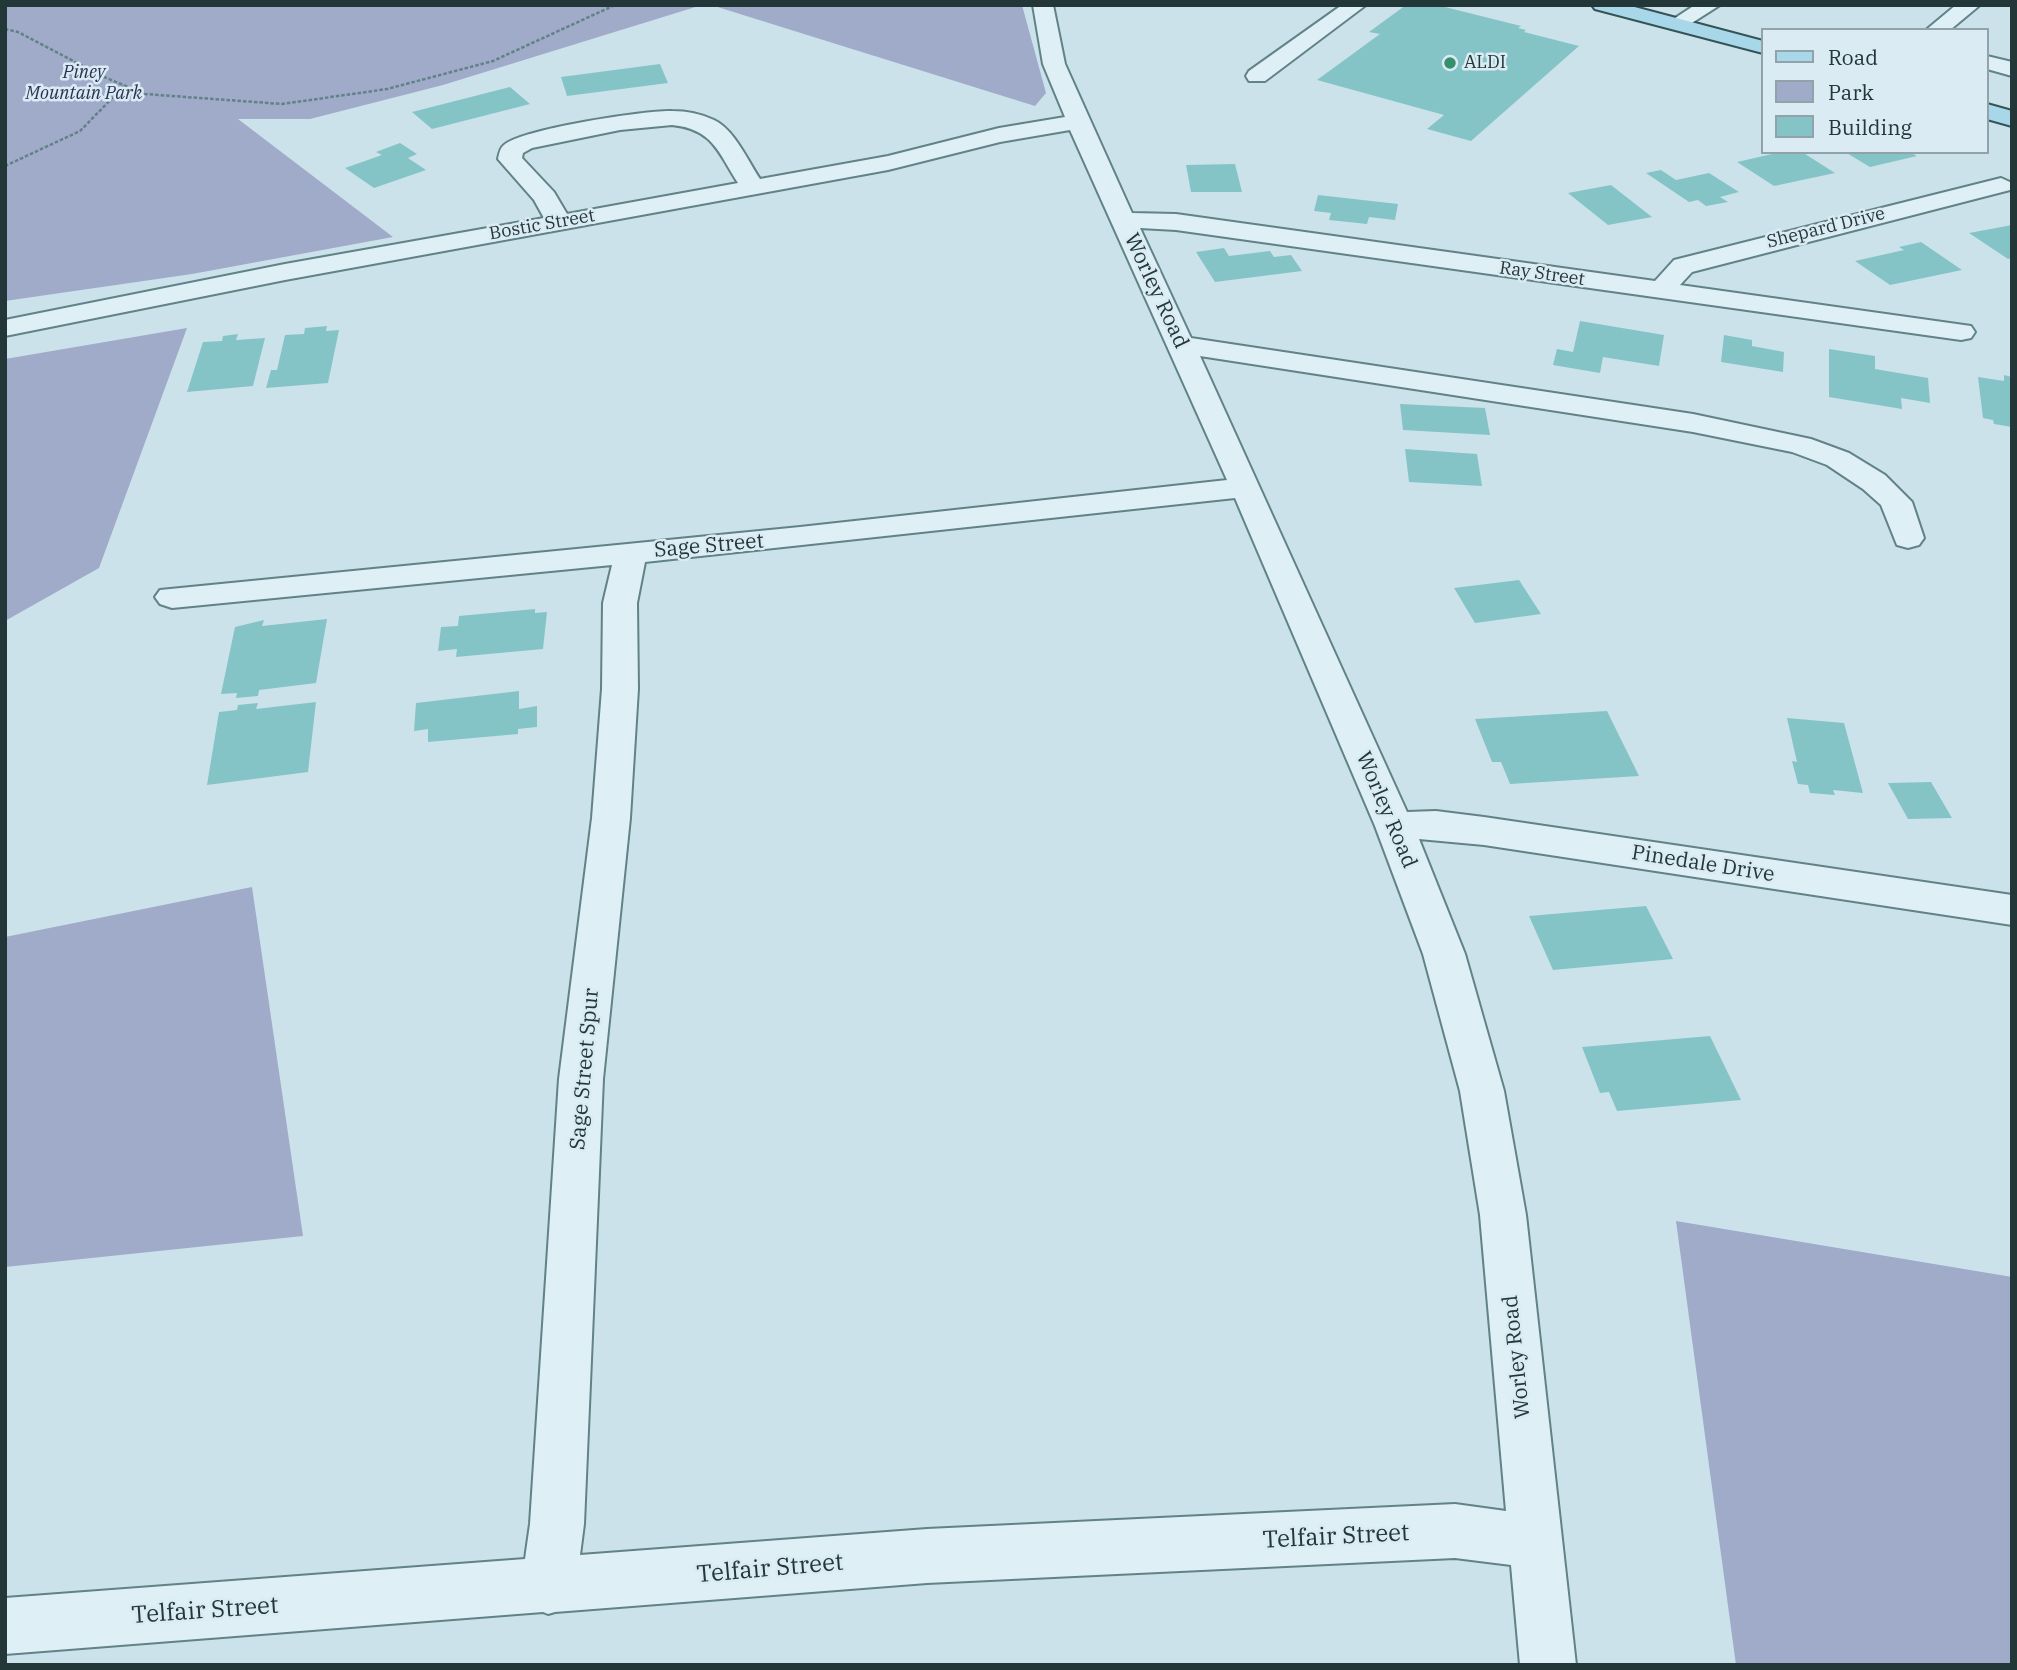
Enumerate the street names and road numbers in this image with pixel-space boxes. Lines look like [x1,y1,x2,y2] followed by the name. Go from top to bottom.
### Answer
[1765,203,1887,253] street label: Shepard Drive
[487,205,597,245] street label: Bostic Street
[1118,229,1194,353] street label: Worley Road
[1498,257,1586,291] street label: Ray Street
[653,529,765,563] street label: Sage Street
[1350,748,1422,872] street label: Worley Road
[1630,840,1776,888] street label: Pinedale Drive
[565,987,605,1151] street label: Sage Street Spur
[1498,1294,1536,1420] street label: Worley Road
[1262,1519,1410,1555] street label: Telfair Street
[695,1548,845,1590] street label: Telfair Street
[131,1592,279,1630] street label: Telfair Street

